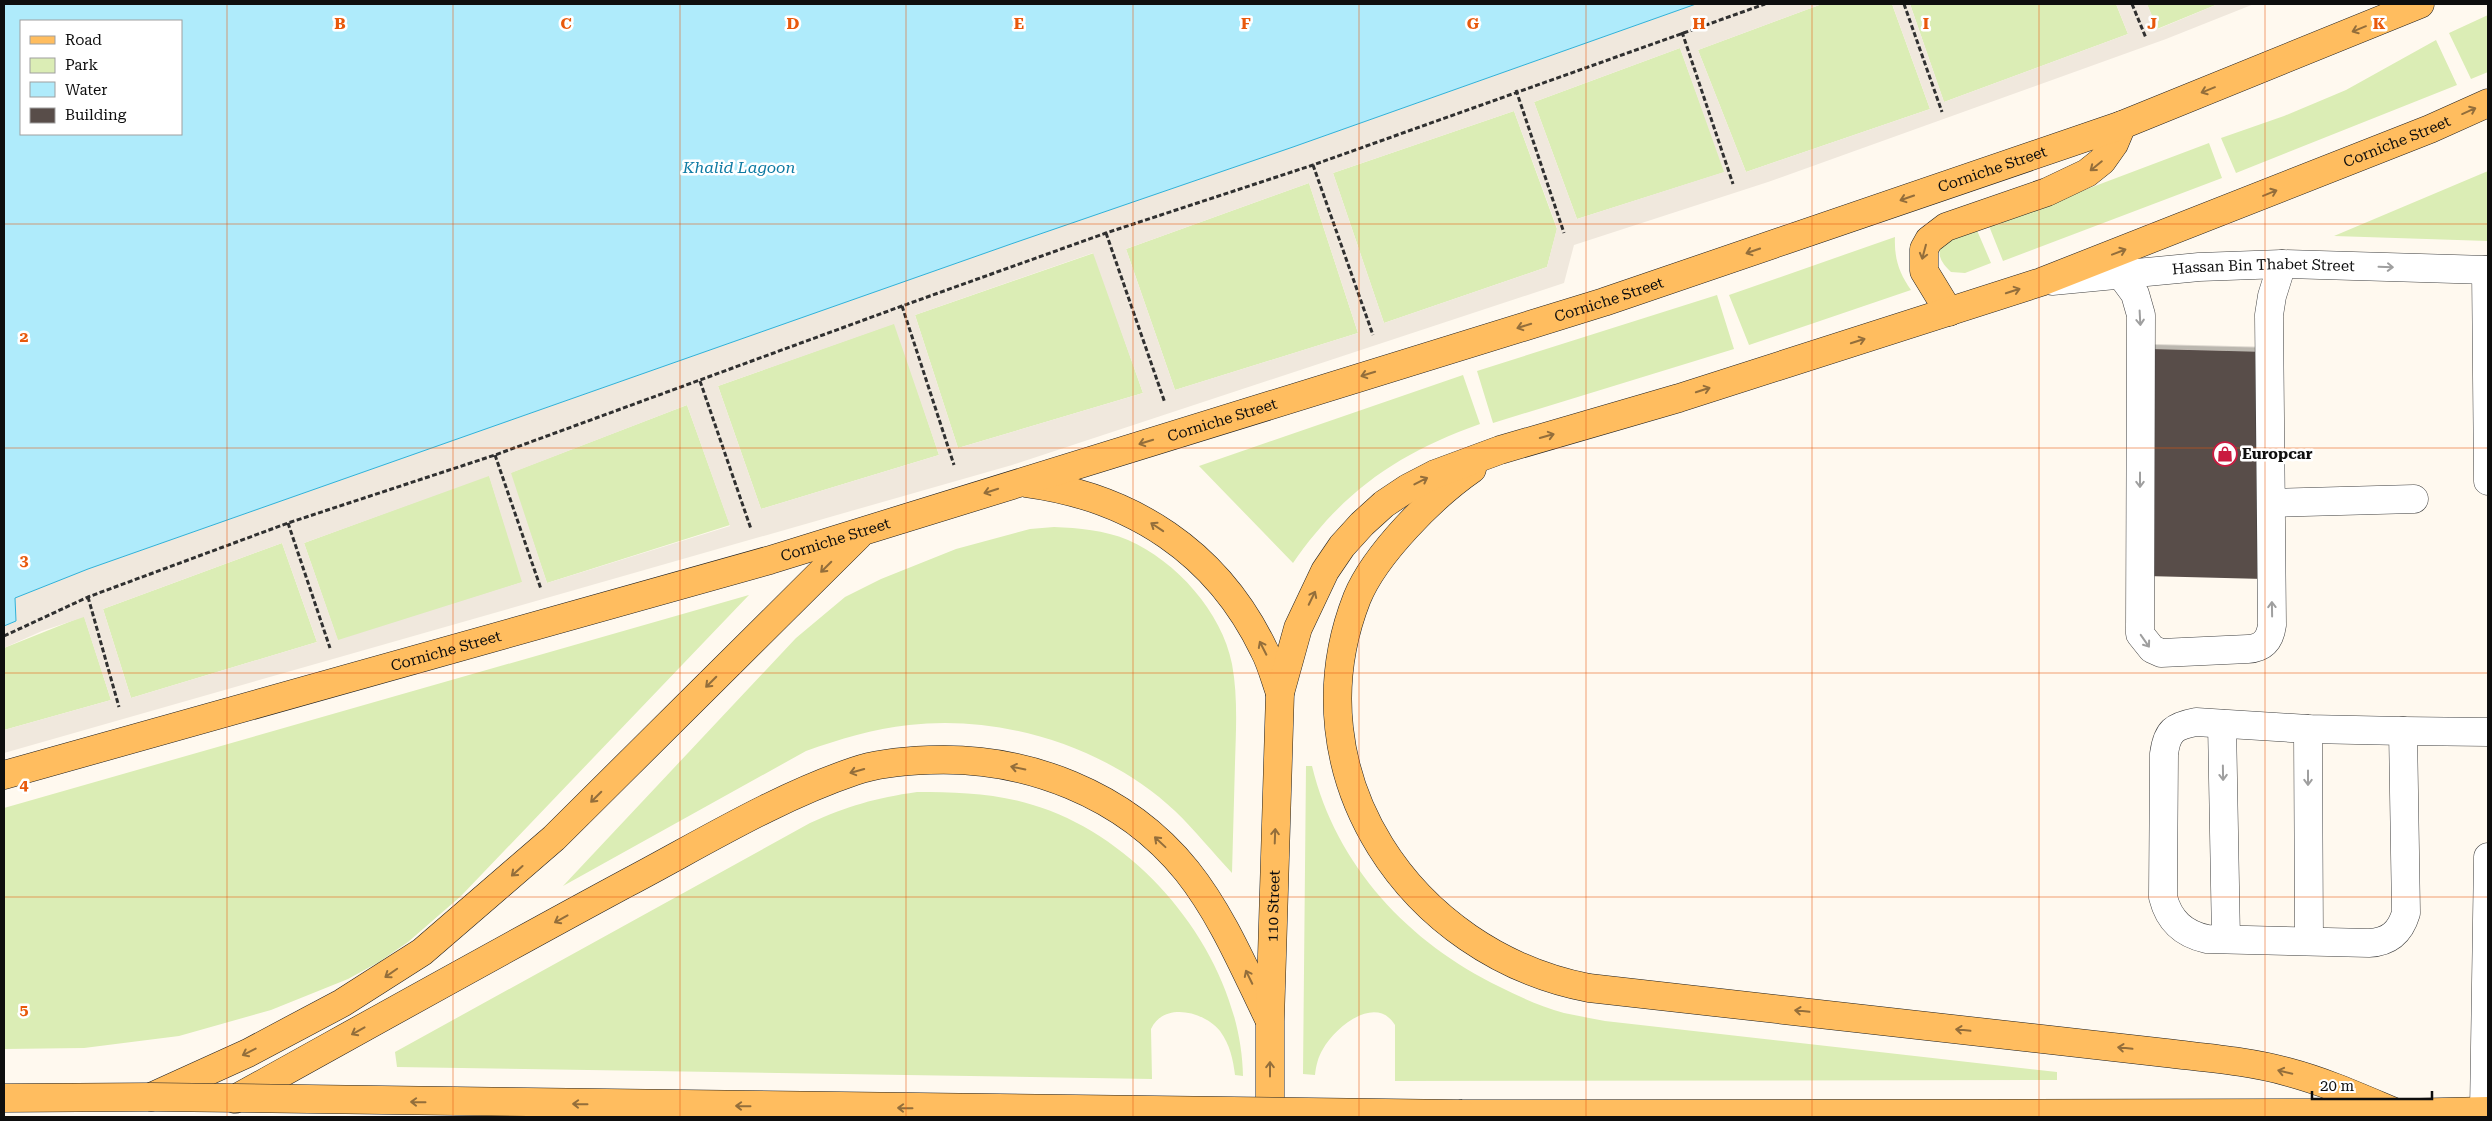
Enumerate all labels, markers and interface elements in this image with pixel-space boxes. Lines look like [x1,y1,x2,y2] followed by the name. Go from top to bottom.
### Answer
[334,14,346,33] text: B
[560,14,572,33] text: C
[787,14,800,33] text: D
[1014,14,1024,33] text: E
[1241,14,1251,33] text: F
[1467,14,1480,33] text: G
[1692,14,1706,33] text: H
[1923,14,1929,33] text: I
[2147,14,2157,33] text: J
[2373,14,2386,33] text: K
[20,20,182,135] legend
[2352,25,2367,34] one-way arrow
[65,31,102,49] text: Road
[65,56,99,74] text: Park
[65,81,107,99] text: Water
[2201,86,2216,96] one-way arrow
[65,106,127,124] text: Building
[2461,106,2476,116] one-way arrow
[2341,112,2454,171] street label: Corniche Street
[1936,142,2050,196] street label: Corniche Street
[682,158,795,177] water label: Khalid Lagoon
[2089,160,2102,171] one-way arrow
[2262,188,2277,197] one-way arrow
[1899,194,1915,204] one-way arrow
[1919,244,1928,260] one-way arrow
[1746,246,1762,256] one-way arrow
[2111,247,2126,256] one-way arrow
[2171,255,2355,279] street label: Hassan Bin Thabet Street
[2378,262,2394,272] one-way arrow
[1552,273,1666,326] street label: Corniche Street
[2004,286,2020,296] one-way arrow
[2136,309,2145,325] one-way arrow
[1516,322,1532,332] one-way arrow
[20,327,29,346] text: 2
[1850,336,1865,345] one-way arrow
[1361,370,1377,379] one-way arrow
[1695,385,1710,394] one-way arrow
[1165,395,1280,446] street label: Corniche Street
[1539,431,1555,440] one-way arrow
[1138,438,1154,448] one-way arrow
[2212,441,2238,467] shop icon: Europcar
[2242,445,2313,463] place label: Europcar
[2135,472,2145,488] one-way arrow
[1413,476,1428,485] one-way arrow
[983,486,999,496] one-way arrow
[778,514,893,565] street label: Corniche Street
[1150,522,1164,532] one-way arrow
[20,551,29,570] text: 3
[820,561,832,574] one-way arrow
[1307,590,1317,605] one-way arrow
[2267,601,2277,618] one-way arrow
[389,627,504,675] street label: Corniche Street
[2140,634,2150,648] one-way arrow
[1258,640,1268,655] one-way arrow
[705,676,717,688] one-way arrow
[1010,763,1026,772] one-way arrow
[2218,764,2227,780] one-way arrow
[850,766,866,776] one-way arrow
[2304,770,2313,786] one-way arrow
[20,775,29,794] text: 4
[590,790,602,802] one-way arrow
[1271,828,1280,844] one-way arrow
[1154,836,1167,848] one-way arrow
[511,865,524,877] one-way arrow
[1263,869,1284,942] street label: 110 Street
[554,914,569,924] one-way arrow
[384,968,398,978] one-way arrow
[1243,970,1253,985] one-way arrow
[20,1000,29,1019] text: 5
[1794,1006,1810,1016] one-way arrow
[1956,1025,1972,1035] one-way arrow
[350,1026,365,1036] one-way arrow
[2117,1043,2133,1053] one-way arrow
[242,1048,257,1057] one-way arrow
[1265,1061,1275,1077] one-way arrow
[2278,1066,2294,1076] one-way arrow
[2312,1068,2432,1100] scale bar
[2320,1077,2355,1095] text: 20 m
[410,1097,426,1106] one-way arrow
[573,1099,589,1109] one-way arrow
[735,1101,752,1111] one-way arrow
[898,1103,914,1113] one-way arrow

